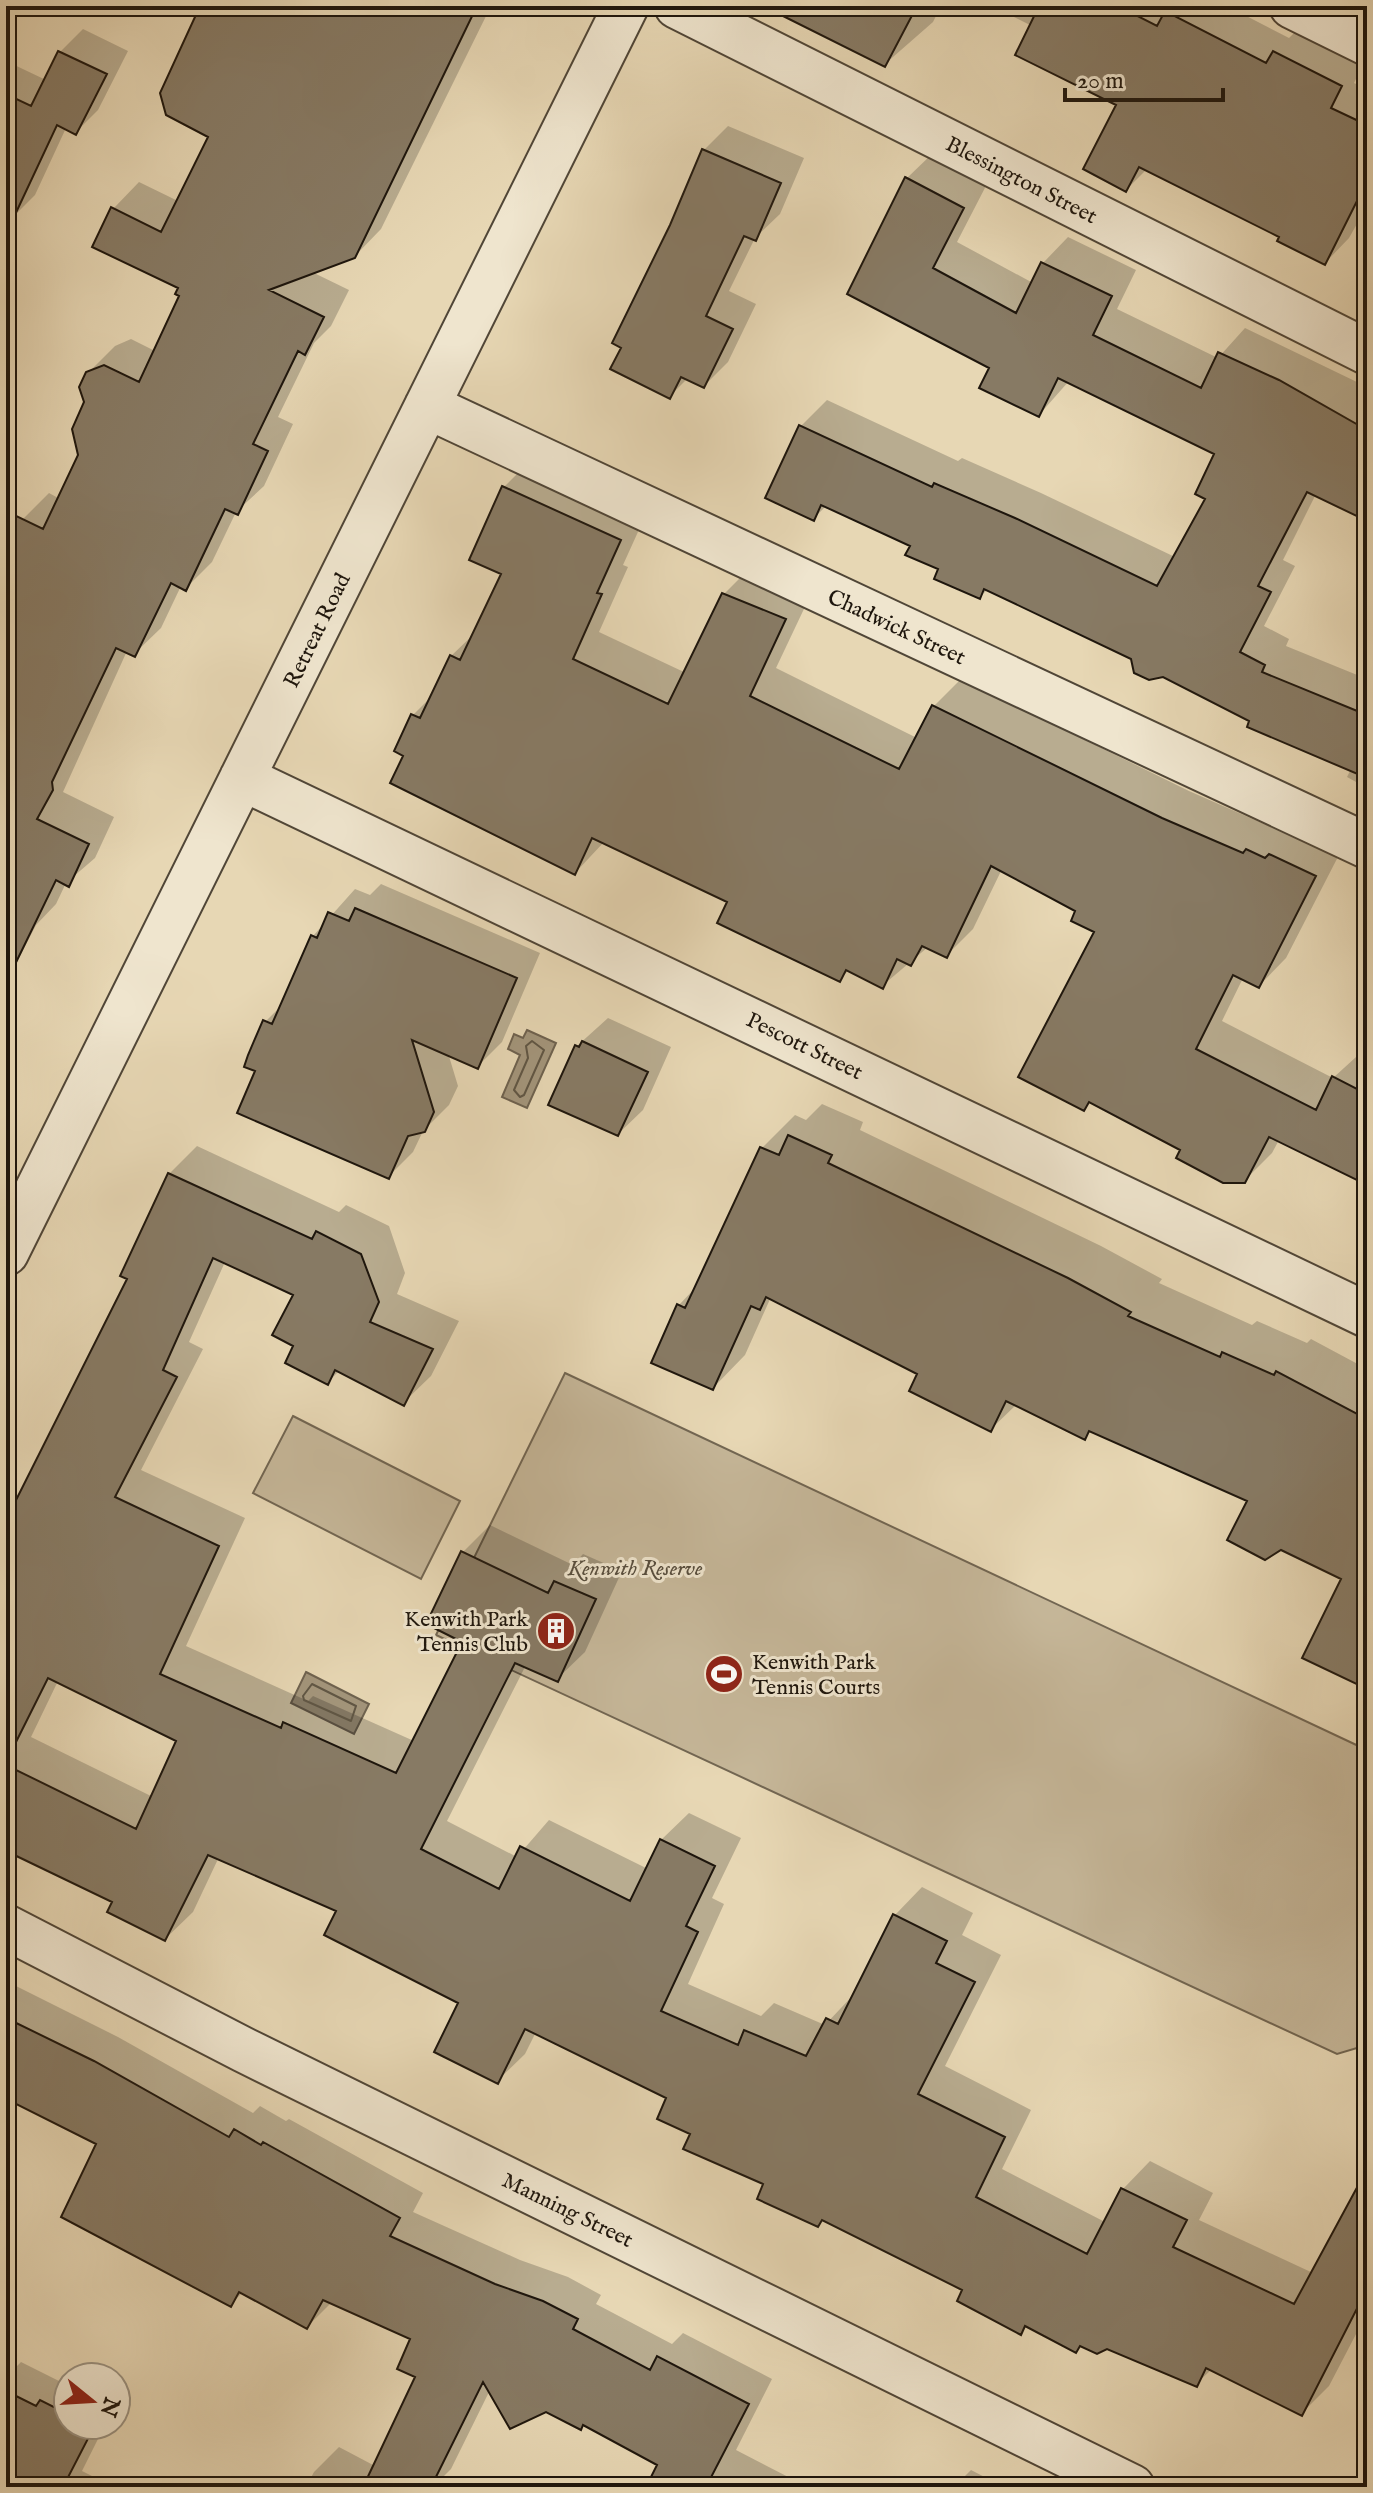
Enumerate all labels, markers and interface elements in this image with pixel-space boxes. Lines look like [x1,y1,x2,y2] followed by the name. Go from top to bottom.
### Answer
[1065,52,1223,102] scale bar
[1077,66,1124,97] text: 20 m
[941,131,1102,231] street label: Blessington Street
[278,569,358,693] street label: Retreat Road
[823,584,970,672] street label: Chadwick Street
[741,1007,867,1087] street label: Pescott Street
[567,1555,703,1583] park label: Kenwith Reserve
[404,1606,528,1659] place label: Kenwith Park Tennis Club
[535,1610,577,1652] building icon: Kenwith Park Tennis Club
[752,1649,880,1702] place label: Kenwith Park Tennis Courts
[703,1653,745,1695] sports icon: Kenwith Park Tennis Courts
[497,2167,638,2255] street label: Manning Street
[52,2361,132,2441] north arrow
[93,2392,126,2420] text: N

